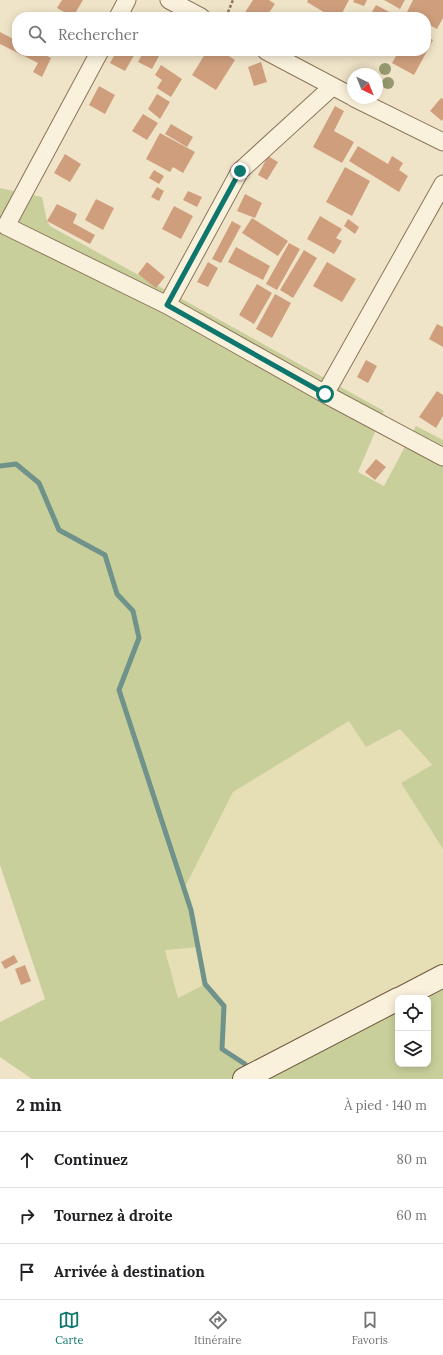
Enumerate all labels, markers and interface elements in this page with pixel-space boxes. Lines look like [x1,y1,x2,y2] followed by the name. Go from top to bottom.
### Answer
[12,12,431,56] search box
[26,23,48,45] icon: search
[58,25,138,44] text: Rechercher
[347,68,383,104] north arrow
[231,162,249,180] route end
[316,385,334,403] route start
[395,995,431,1067] map controls
[395,995,431,1031] button: locate
[395,1031,431,1067] button: layers
[16,1094,62,1116] text: 2 min
[344,1097,427,1114] text: À pied · 140 m
[16,1149,38,1171] icon: ahead
[54,1150,128,1169] text: Continuez
[397,1151,427,1168] text: 80 m
[16,1205,38,1227] icon: right
[54,1206,173,1225] text: Tournez à droite
[396,1207,427,1224] text: 60 m
[16,1261,38,1283] icon: arrive
[54,1262,205,1281] text: Arrivée à destination
[55,1309,84,1347] tab: Carte
[194,1309,242,1347] tab: Itinéraire
[352,1309,388,1347] tab: Favoris

